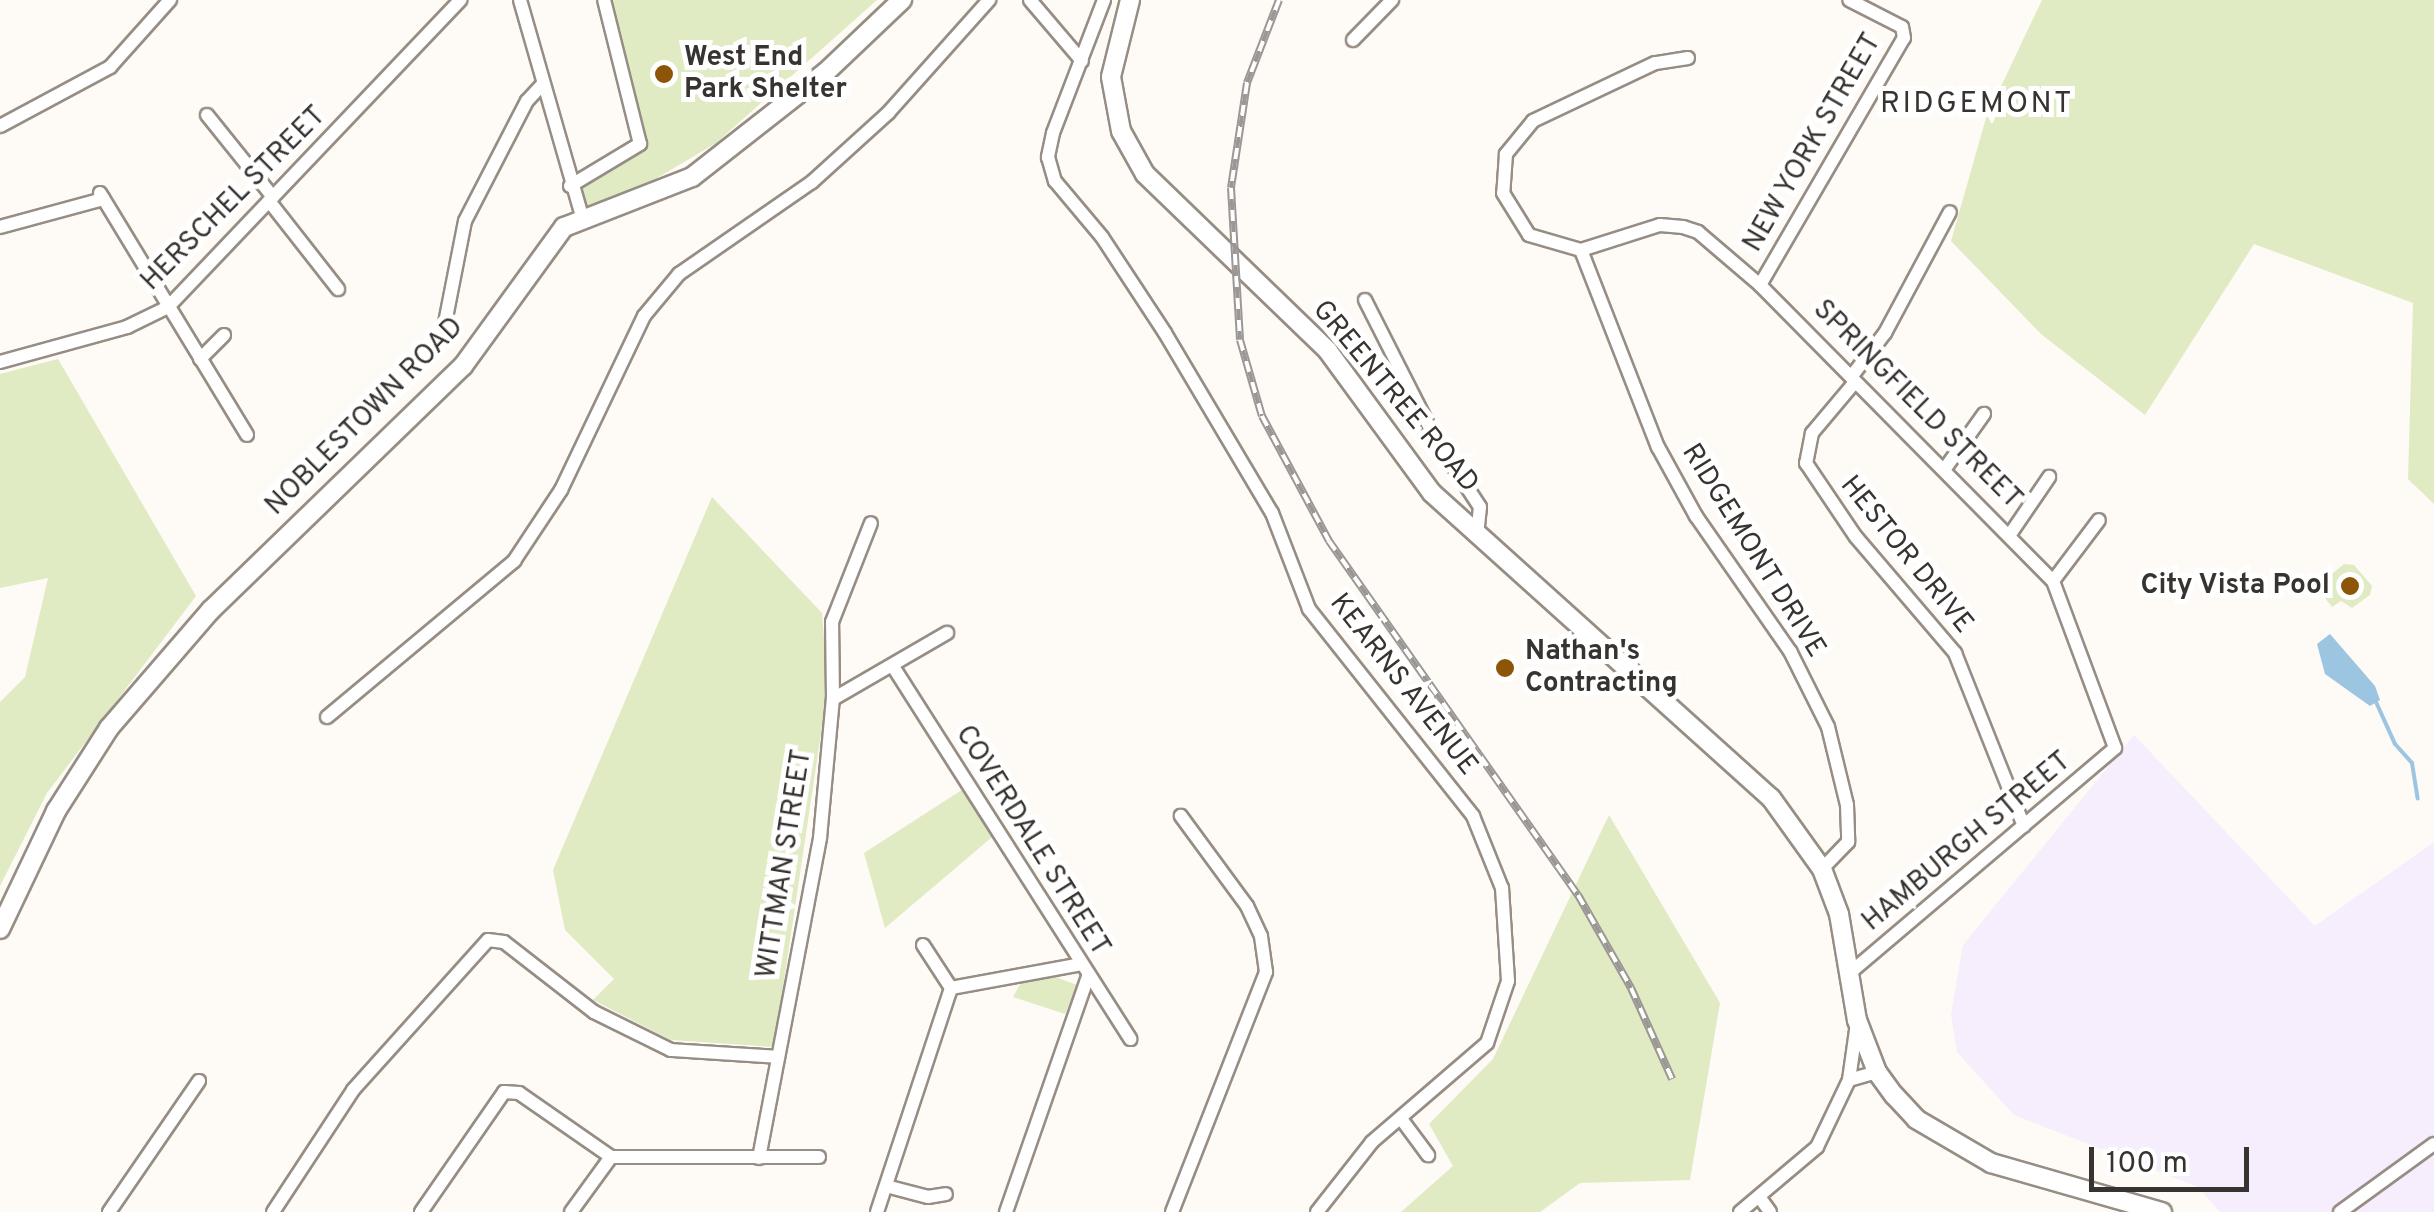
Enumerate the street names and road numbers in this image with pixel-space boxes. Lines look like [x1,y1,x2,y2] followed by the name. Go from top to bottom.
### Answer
[1736,27,1890,259] street label: NEW YORK STREET
[134,99,334,299] street label: HERSCHEL STREET
[1805,293,2029,517] street label: SPRINGFIELD STREET
[1305,294,1485,500] street label: GREENTREE ROAD
[259,311,471,523] street label: NOBLESTOWN ROAD
[1673,438,1833,664] street label: RIDGEMONT DRIVE
[1832,470,1980,640] street label: HESTOR DRIVE
[1321,587,1485,783] street label: KEARNS AVENUE
[947,719,1117,963] street label: COVERDALE STREET
[1856,745,2078,939] street label: HAMBURGH STREET
[750,747,820,981] street label: WITTMAN STREET

